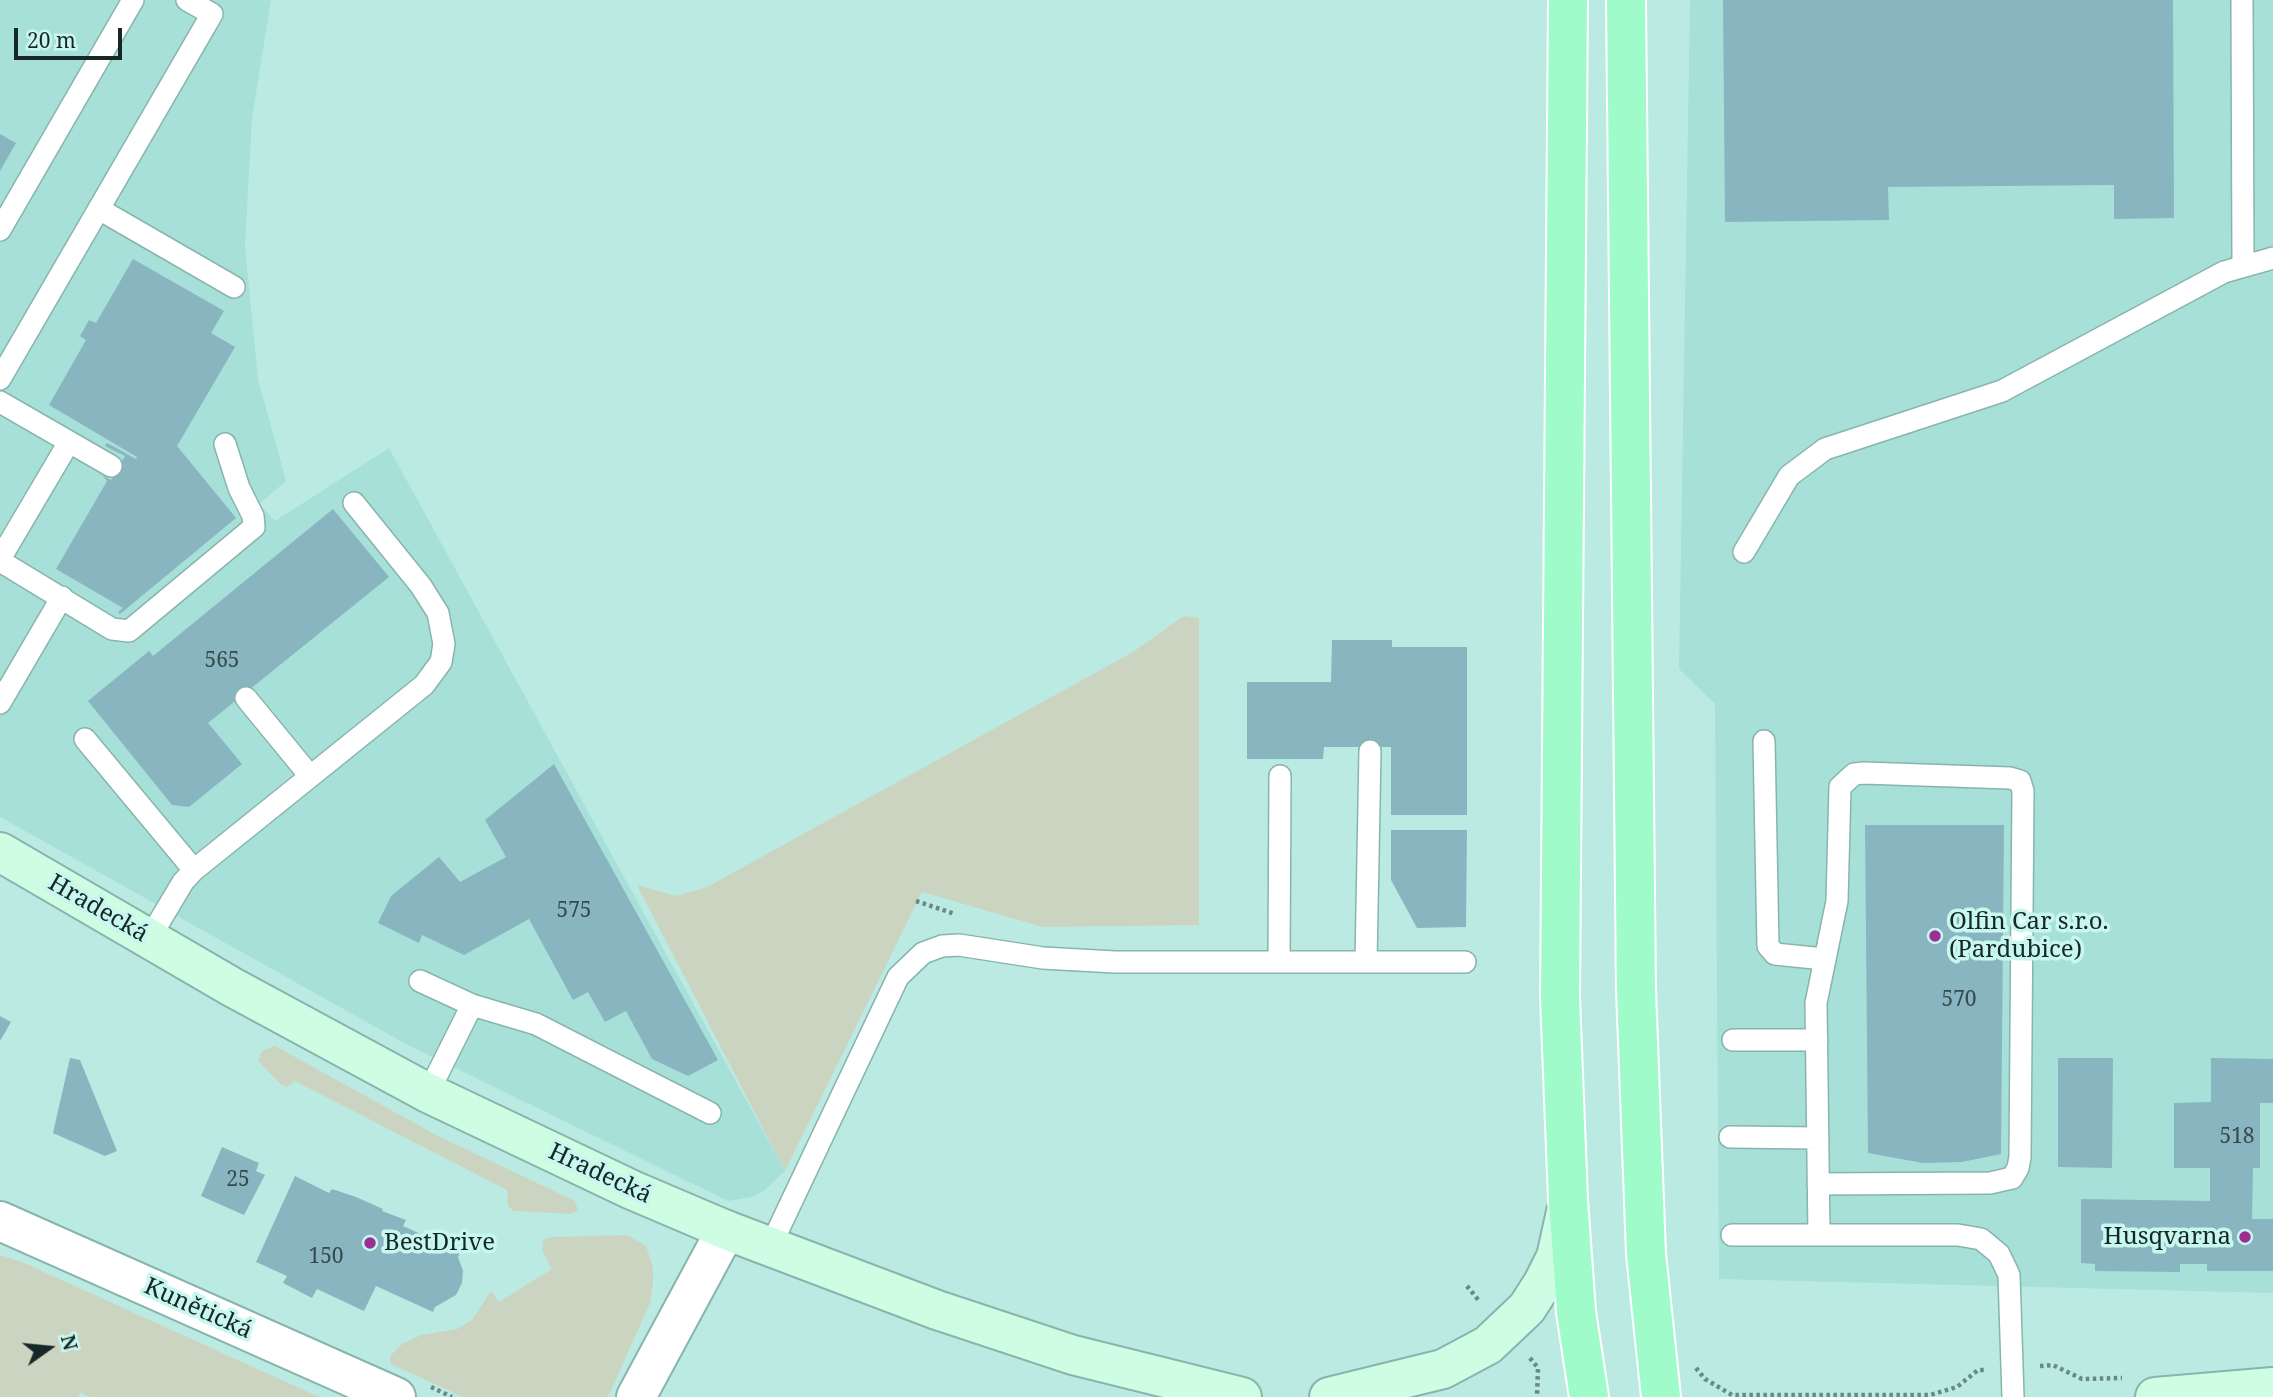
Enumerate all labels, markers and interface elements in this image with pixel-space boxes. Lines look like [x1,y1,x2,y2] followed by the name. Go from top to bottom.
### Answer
[18,14,126,58] scale bar
[27,26,76,54] text: 20 m
[204,648,240,674] house number: 565
[43,869,153,949] street label: Hradecká
[556,898,592,924] house number: 575
[1949,908,2109,964] place label: Olfin Car s.r.o. (Pardubice)
[1927,928,1943,944] marker: Olfin Car s.r.o. (Pardubice)
[1941,987,1977,1013] house number: 570
[2219,1124,2255,1150] house number: 518
[544,1138,656,1210] street label: Hradecká
[226,1167,250,1193] house number: 25
[2103,1223,2231,1251] place label: Husqvarna
[384,1229,495,1257] place label: BestDrive
[2237,1229,2253,1245] marker: Husqvarna
[362,1235,378,1251] marker: BestDrive
[308,1244,344,1270] house number: 150
[139,1272,257,1346] street label: Kunětická
[14,1313,84,1383] north arrow
[55,1332,84,1353] text: N

